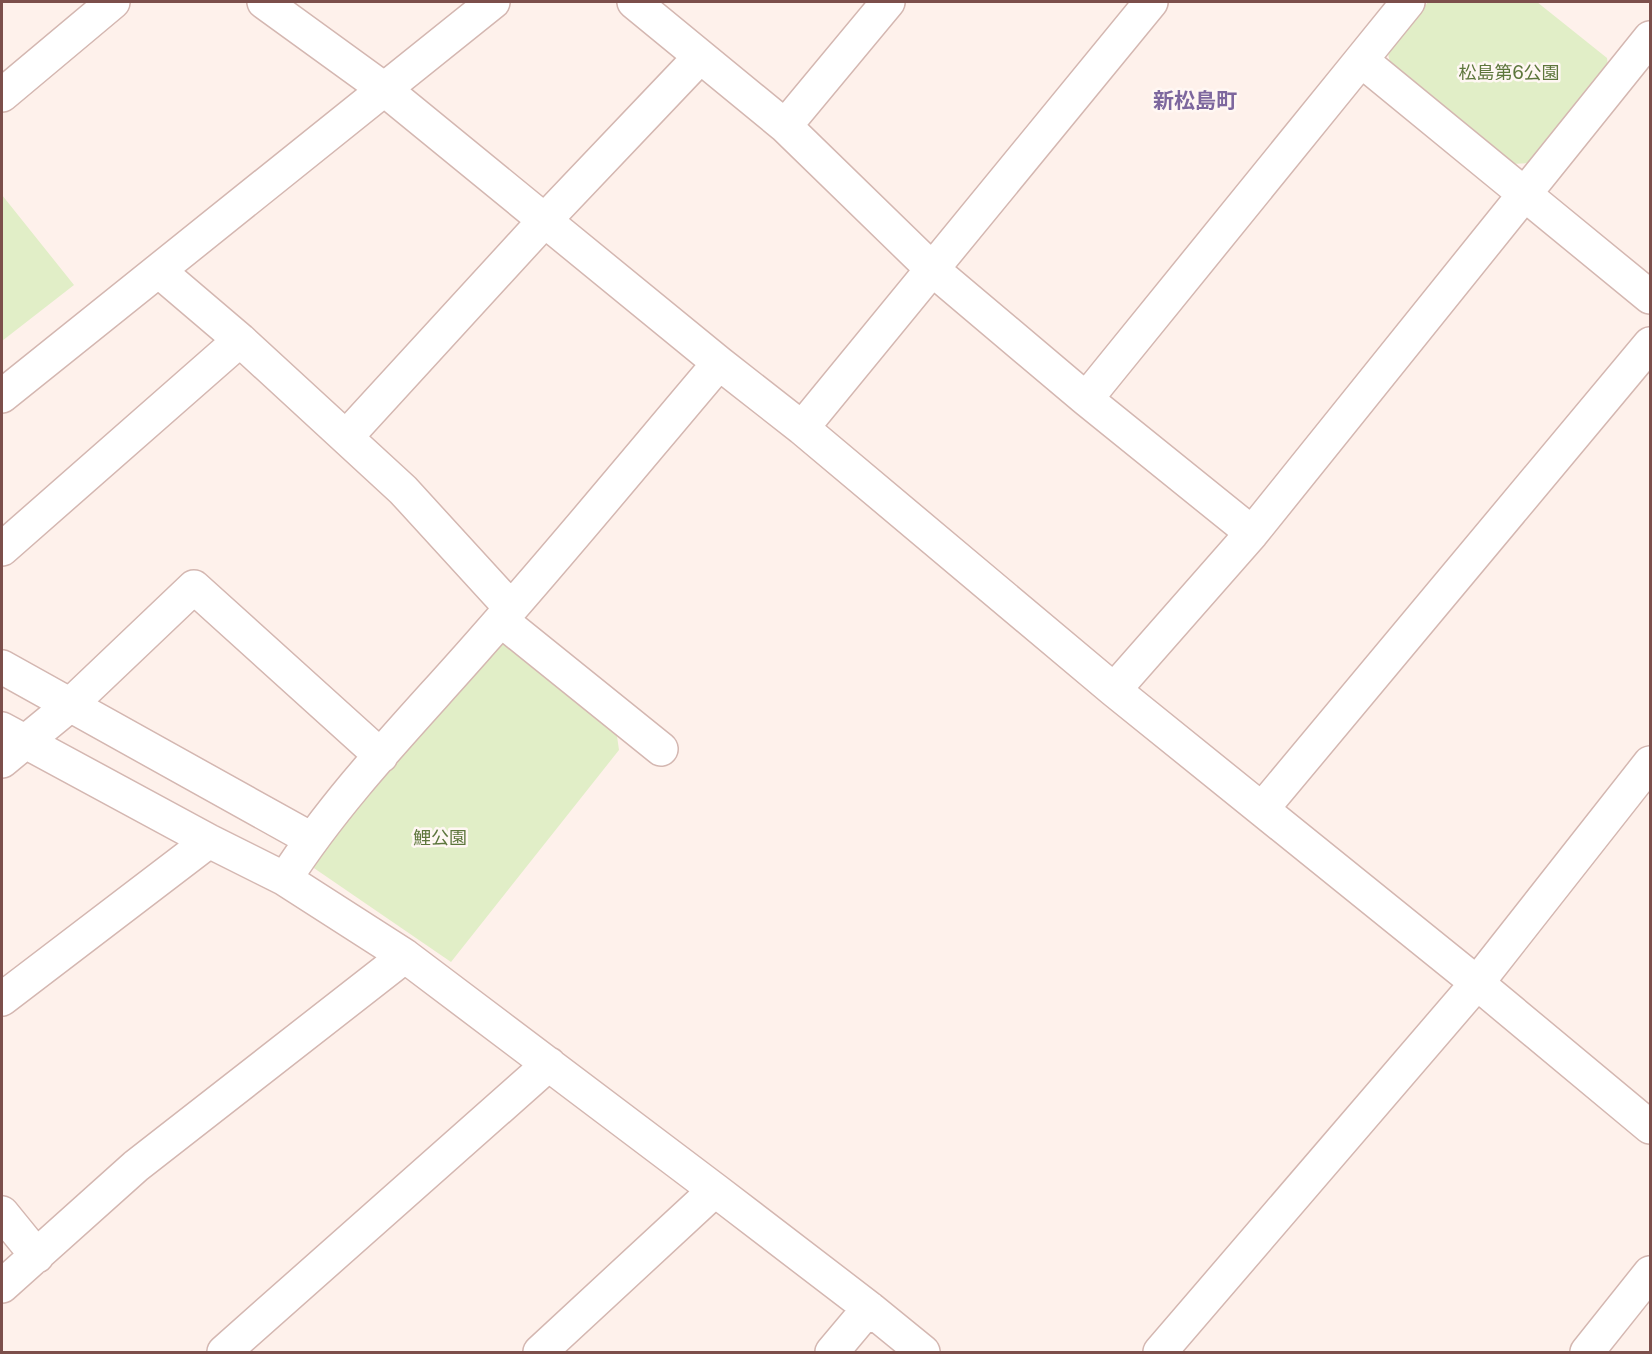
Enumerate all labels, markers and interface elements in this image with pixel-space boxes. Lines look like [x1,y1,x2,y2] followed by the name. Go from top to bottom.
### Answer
[1458,62,1560,83] park label: 松島第6公園
[1153,88,1237,113] district label: 新松島町
[413,827,467,848] park label: 鯉公園

